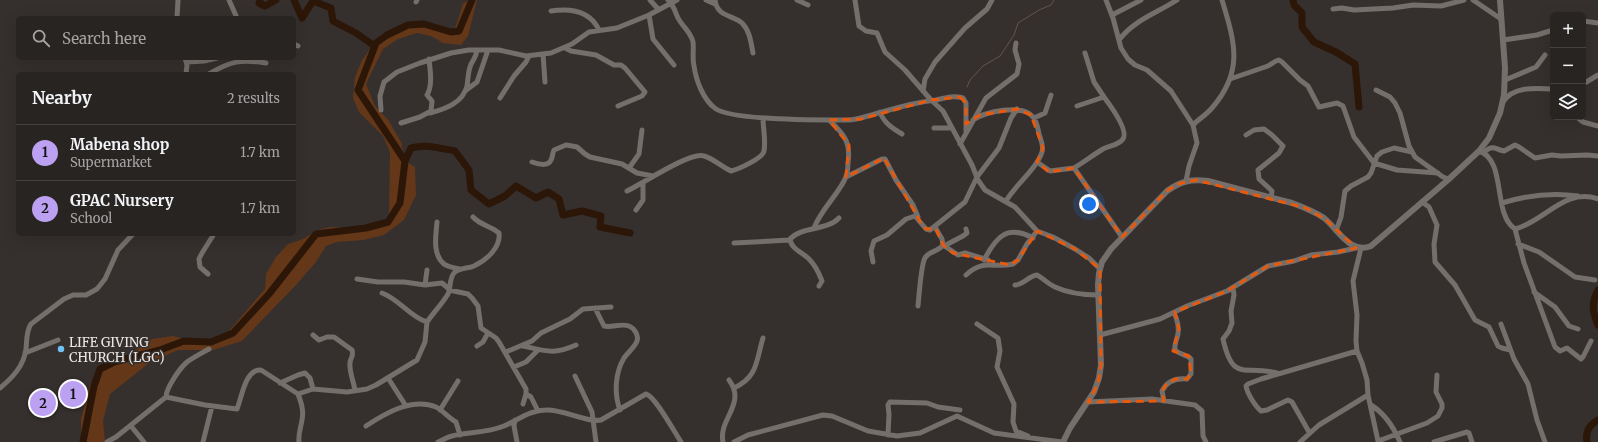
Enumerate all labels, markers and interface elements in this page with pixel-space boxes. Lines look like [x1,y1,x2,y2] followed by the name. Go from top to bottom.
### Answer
[1550,12,1586,120] map controls
[1550,12,1586,48] button: +
[16,16,296,60] search box
[30,27,52,49] icon: search
[62,29,146,48] text: Search here
[1550,48,1586,84] button: −
[1550,84,1586,120] button: layers
[32,87,92,109] text: Nearby
[227,90,280,107] text: 2 results
[70,135,169,154] text: Mabena shop
[42,144,48,161] text: 1
[240,144,280,161] text: 1.7 km
[70,154,152,171] text: Supermarket
[70,191,174,210] text: GPAC Nursery
[1079,194,1099,214] your location
[41,200,49,217] text: 2
[240,200,280,217] text: 1.7 km
[70,210,112,227] text: School
[69,334,165,366] place label: LIFE GIVING CHURCH (LGC)
[56,344,66,354] marker: LIFE GIVING CHURCH (LGC)
[60,379,86,409] pin: 1
[30,388,56,418] pin: 2

